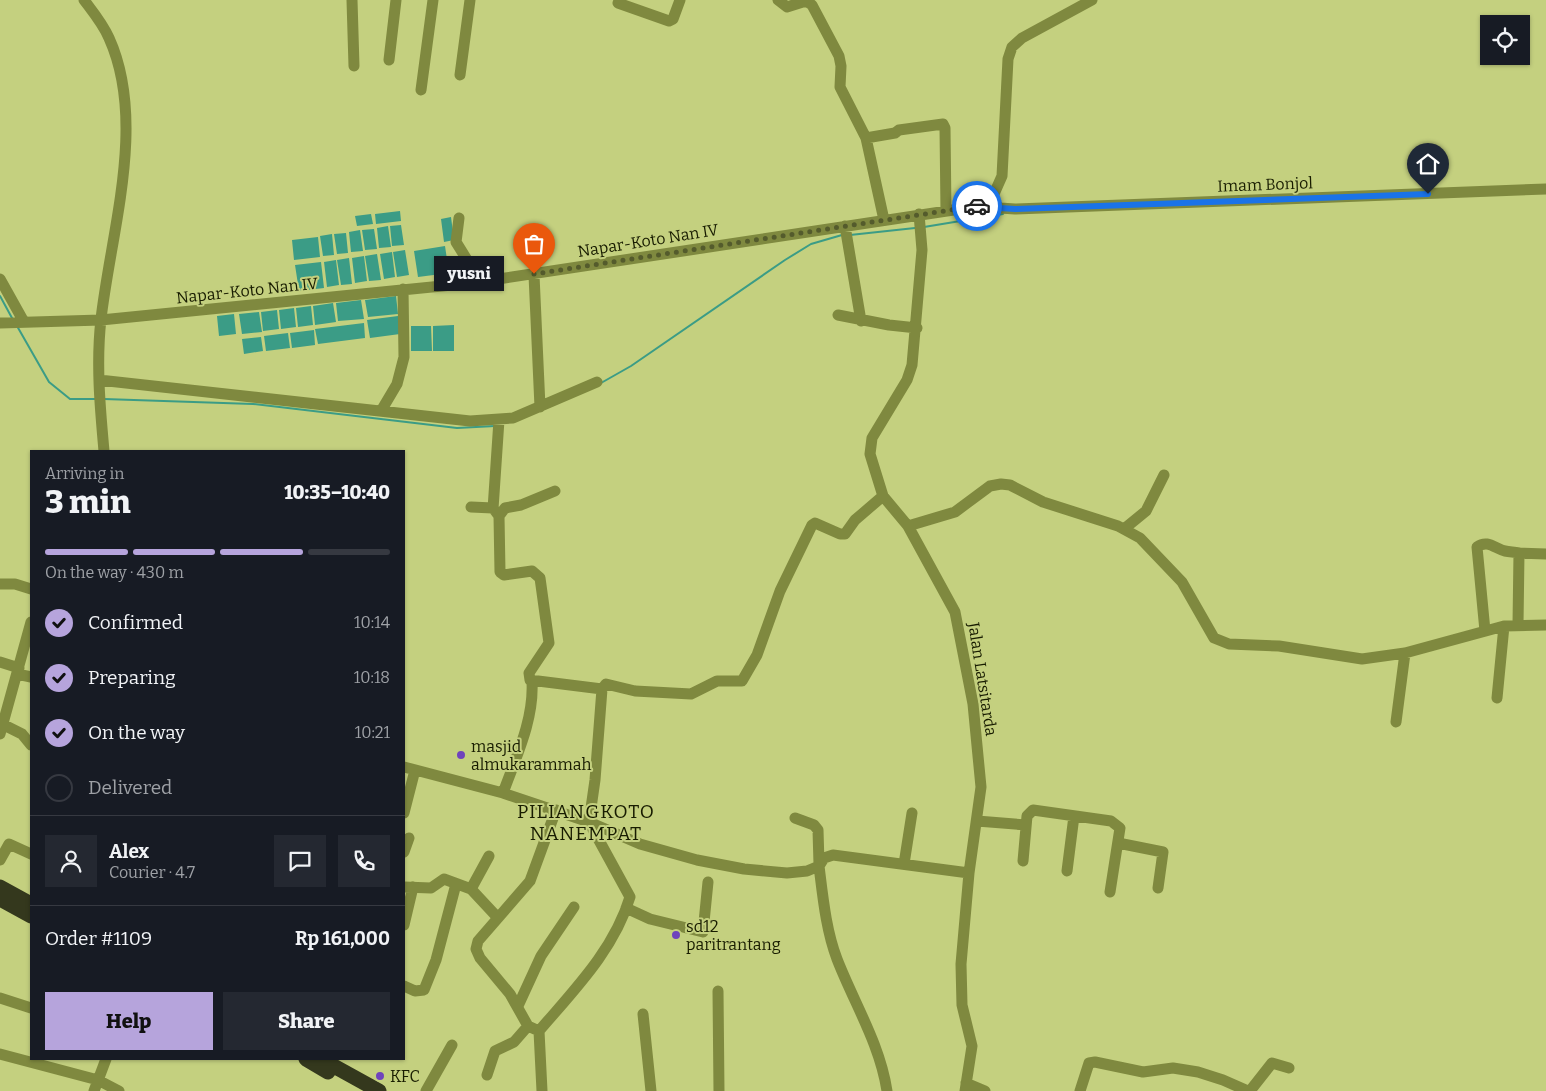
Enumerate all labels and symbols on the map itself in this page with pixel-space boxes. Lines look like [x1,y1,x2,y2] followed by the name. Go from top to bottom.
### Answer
[1407,143,1449,194] pin
[1217,173,1314,196] street label: Imam Bonjol
[952,181,1002,231] courier
[576,220,721,261] street label: Napar-Koto Nan IV
[513,223,555,274] pin
[434,256,504,292] callout: yusni
[175,274,320,307] street label: Napar-Koto Nan IV
[964,620,1001,737] street label: Jalan Latsitarda
[471,737,592,774] place label: masjid almukarammah
[455,749,467,761] marker: masjid almukarammah
[517,800,655,845] district label: PILIANGKOTO NANEMPAT
[686,917,781,954] place label: sd12 paritrantang
[670,929,682,941] marker: sd12 paritrantang
[390,1067,420,1086] place label: KFC
[374,1070,386,1082] marker: KFC

